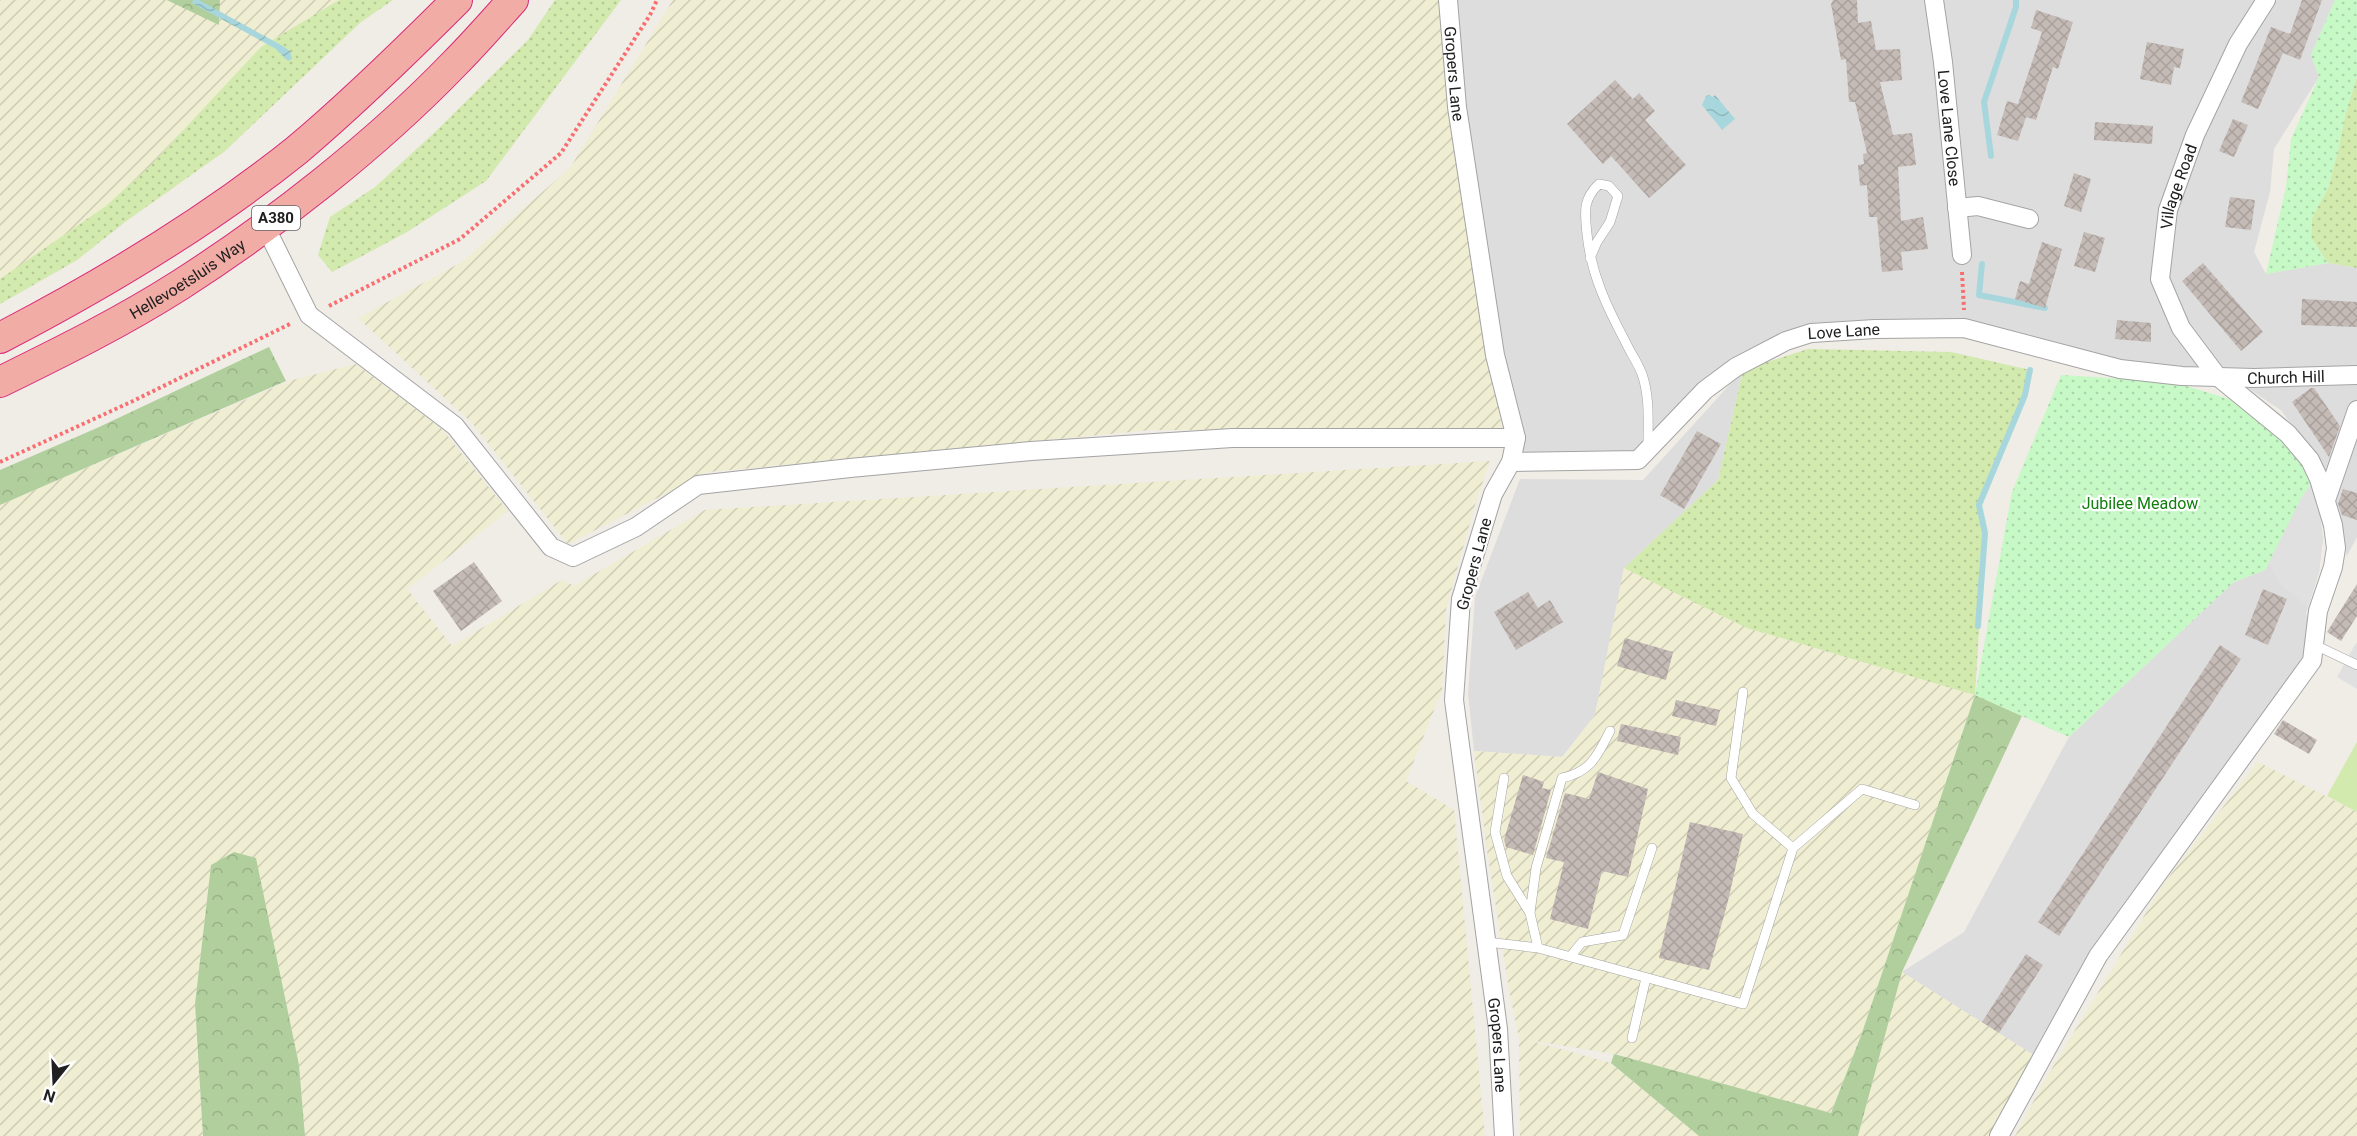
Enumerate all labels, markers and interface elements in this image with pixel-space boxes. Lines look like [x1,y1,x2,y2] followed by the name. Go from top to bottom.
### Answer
[1441,26,1469,122] street label: Gropers Lane
[1934,69,1965,187] street label: Love Lane Close
[2156,141,2201,230] street label: Village Road
[252,206,300,230] road number: A380
[126,234,249,323] street label: Hellevoetsluis Way
[1807,319,1880,343] street label: Love Lane
[2247,366,2325,388] street label: Church Hill
[2082,494,2198,513] park label: Jubilee Meadow
[1453,516,1495,612] street label: Gropers Lane
[1484,996,1511,1093] street label: Gropers Lane
[24,1052,84,1112] north arrow
[41,1085,58,1107] text: N

